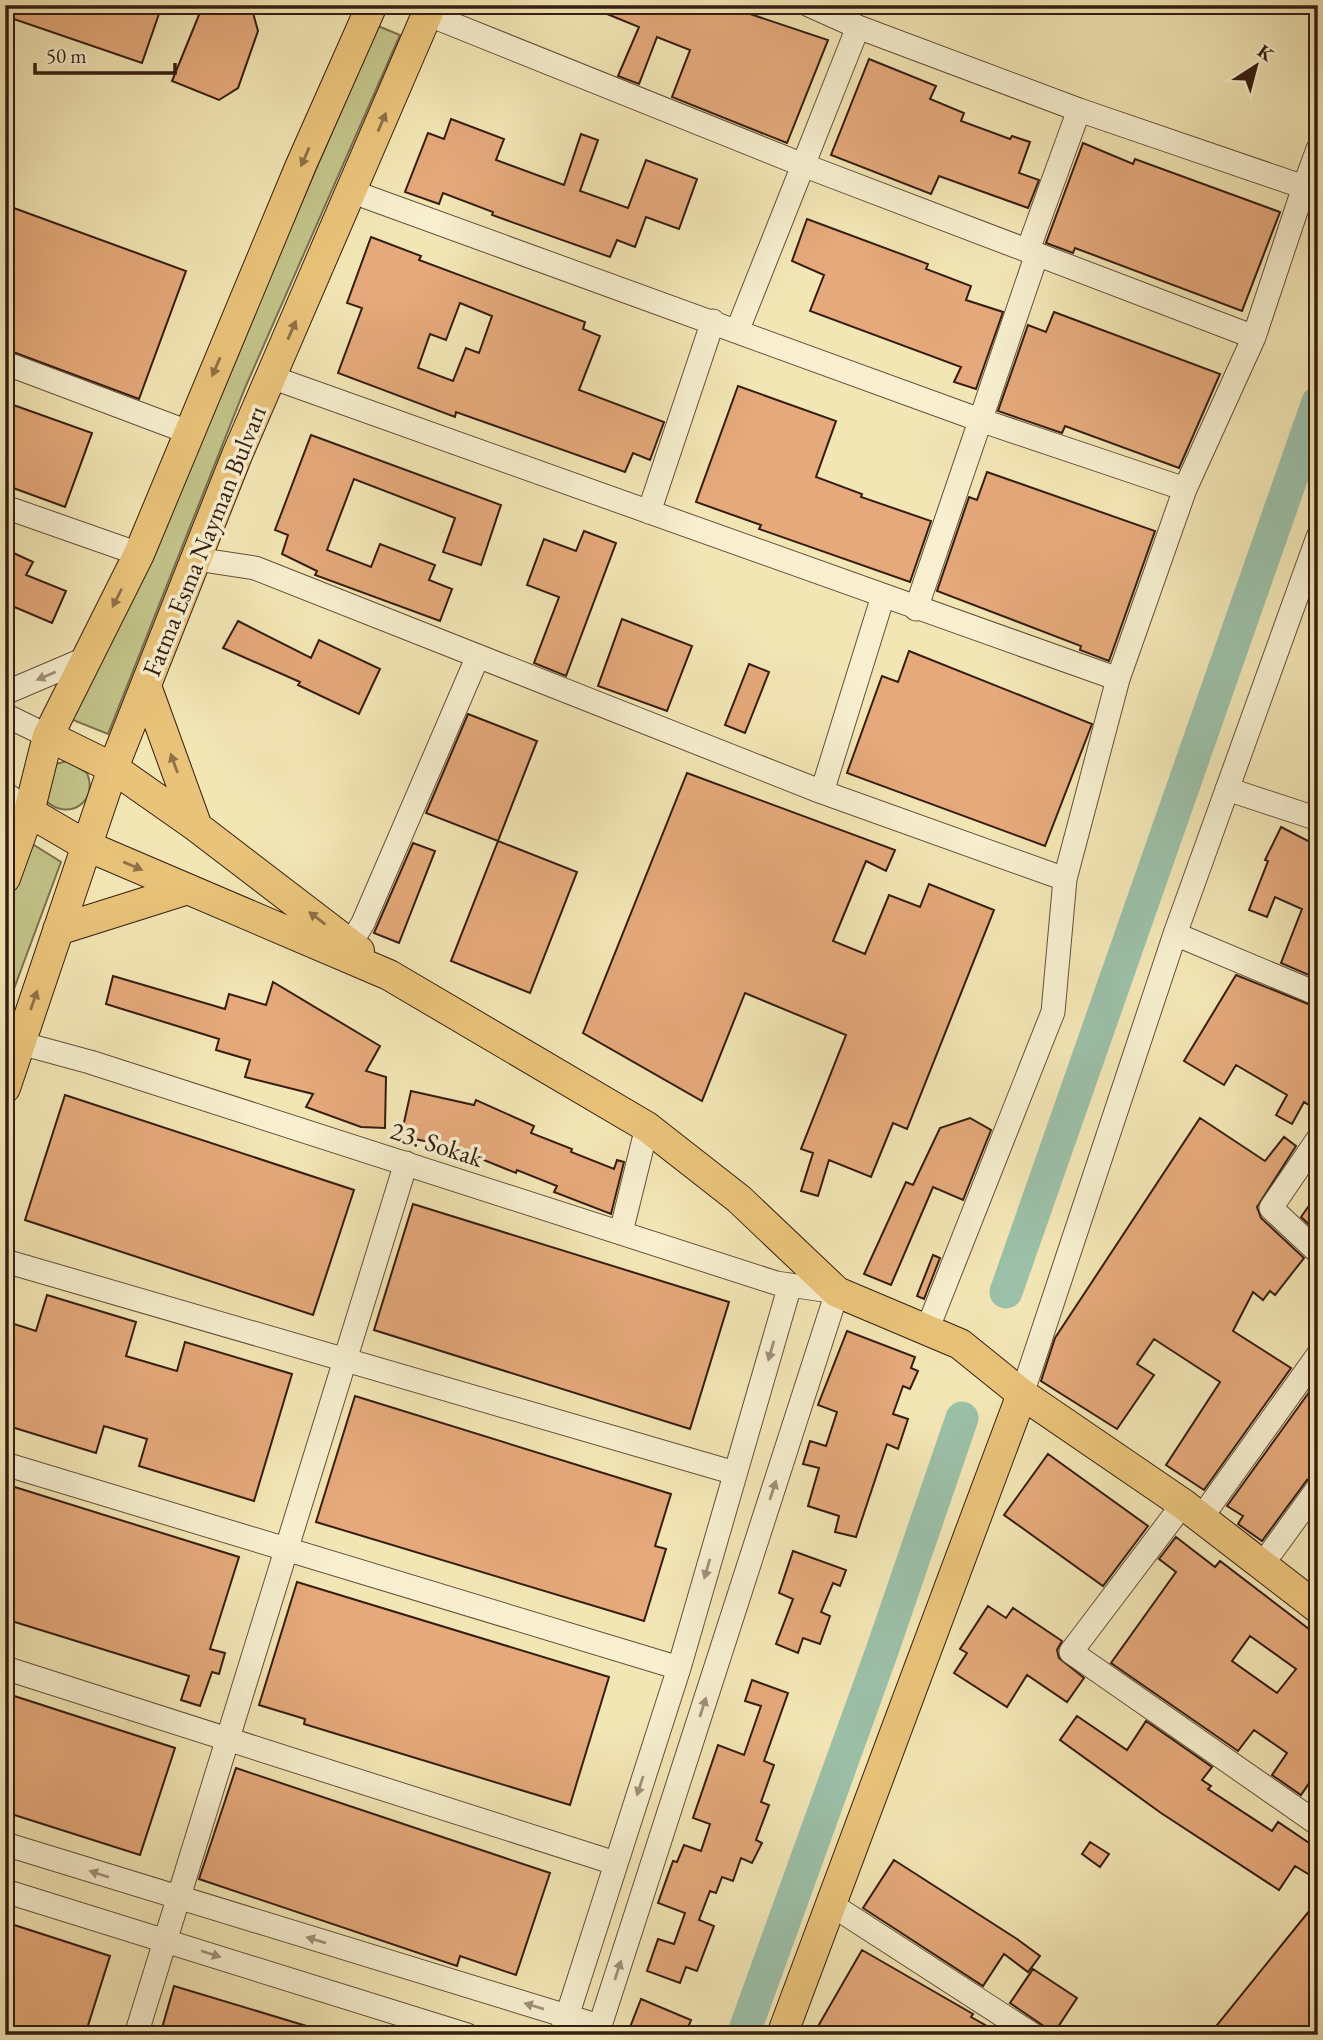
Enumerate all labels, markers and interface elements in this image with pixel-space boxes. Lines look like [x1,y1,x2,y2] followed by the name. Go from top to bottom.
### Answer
[35,32,175,76] scale bar
[1222,32,1292,102] north arrow
[1252,38,1279,67] text: K
[46,42,87,69] text: 50 m
[377,111,388,132] one-way arrow
[299,147,310,168] one-way arrow
[287,320,298,341] one-way arrow
[210,356,221,377] one-way arrow
[134,401,274,681] street label: Fatma Esma Nayman Bulvarı
[111,588,122,608] one-way arrow
[36,670,56,682] one-way arrow
[168,752,179,773] one-way arrow
[122,861,143,872] one-way arrow
[308,910,326,925] one-way arrow
[29,989,40,1010] one-way arrow
[386,1113,488,1175] street label: 23. Sokak
[765,1340,775,1361] one-way arrow
[768,1480,779,1501] one-way arrow
[702,1559,712,1580] one-way arrow
[698,1696,708,1717] one-way arrow
[635,1776,645,1797] one-way arrow
[88,1868,109,1878] one-way arrow
[306,1935,327,1945] one-way arrow
[201,1949,222,1959] one-way arrow
[613,1959,623,1980] one-way arrow
[523,2001,544,2011] one-way arrow

